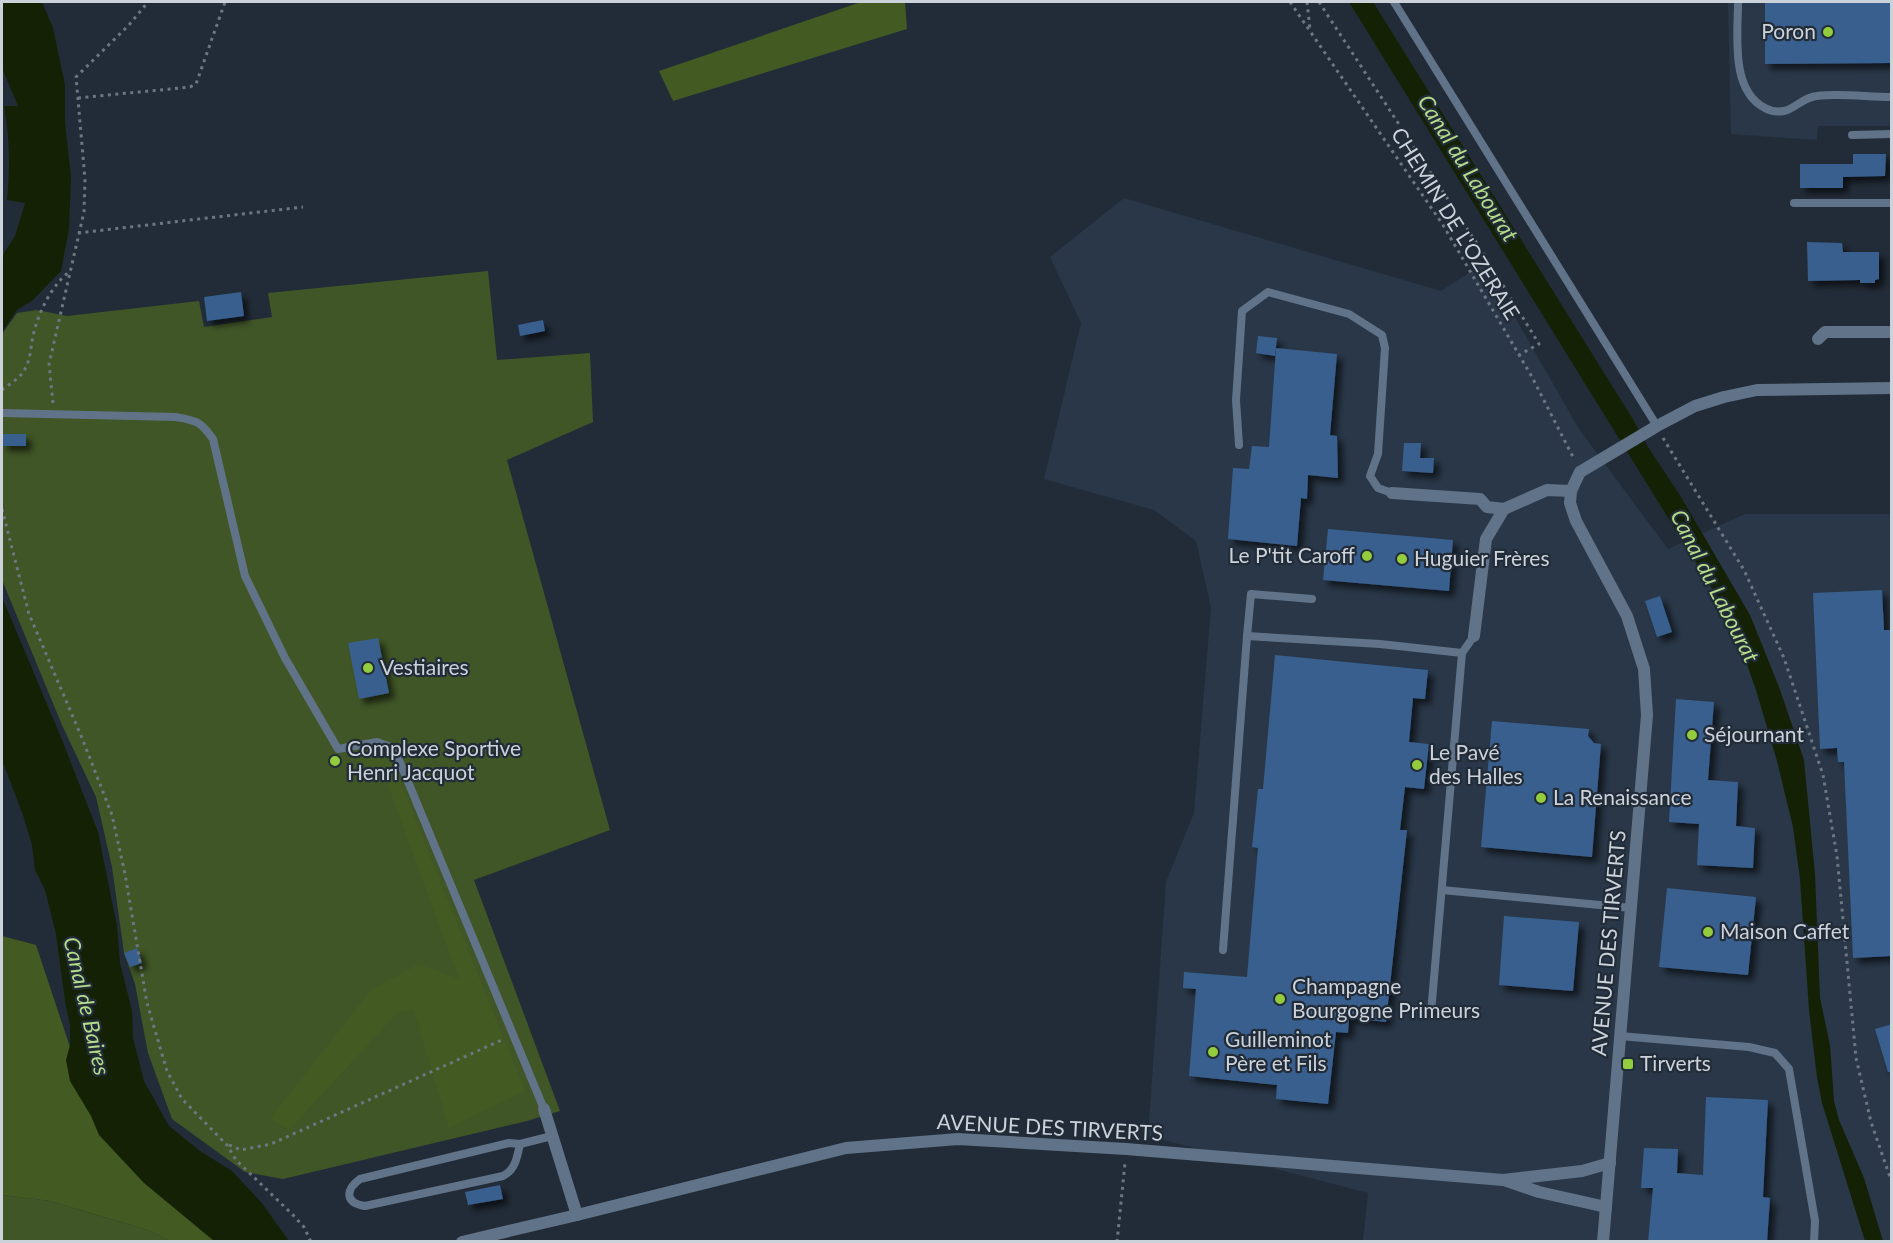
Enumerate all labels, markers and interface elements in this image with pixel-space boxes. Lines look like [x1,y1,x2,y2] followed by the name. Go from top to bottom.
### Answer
[1761,18,1816,43] place label: Poron
[1821,25,1835,39] marker: Poron
[1412,89,1525,246] water label: Canal du Labourat
[1387,122,1526,324] street label: CHEMIN DE L'OZERAIE
[1665,505,1766,667] water label: Canal du Labourat
[1228,542,1355,567] place label: Le P'tit Caroff
[1414,545,1550,570] place label: Huguier Frères
[1360,549,1374,563] marker: Le P'tit Caroff
[1395,552,1409,566] marker: Huguier Frères
[380,654,469,679] place label: Vestiaires
[361,661,375,675] marker: Vestiaires
[1704,721,1804,746] place label: Séjournant
[1685,728,1699,742] marker: Séjournant
[347,735,521,784] place label: Complexe Sportive Henri Jacquot
[1429,739,1523,788] place label: Le Pavé des Halles
[328,754,342,768] marker: Complexe Sportive Henri Jacquot
[1410,758,1424,772] marker: Le Pavé des Halles
[1553,784,1692,809] place label: La Renaissance
[1534,791,1548,805] marker: La Renaissance
[1585,829,1630,1057] street label: AVENUE DES TIRVERTS
[1720,918,1850,943] place label: Maison Caffet
[1701,925,1715,939] marker: Maison Caffet
[58,934,117,1078] water label: Canal de Baires
[1292,973,1480,1022] place label: Champagne Bourgogne Primeurs
[1273,992,1287,1006] marker: Champagne Bourgogne Primeurs
[1225,1026,1332,1075] place label: Guilleminot Père et Fils
[1206,1045,1220,1059] marker: Guilleminot Père et Fils
[1640,1050,1711,1075] place label: Tirverts
[1621,1057,1635,1071] marker: Tirverts
[936,1108,1164,1145] street label: AVENUE DES TIRVERTS

